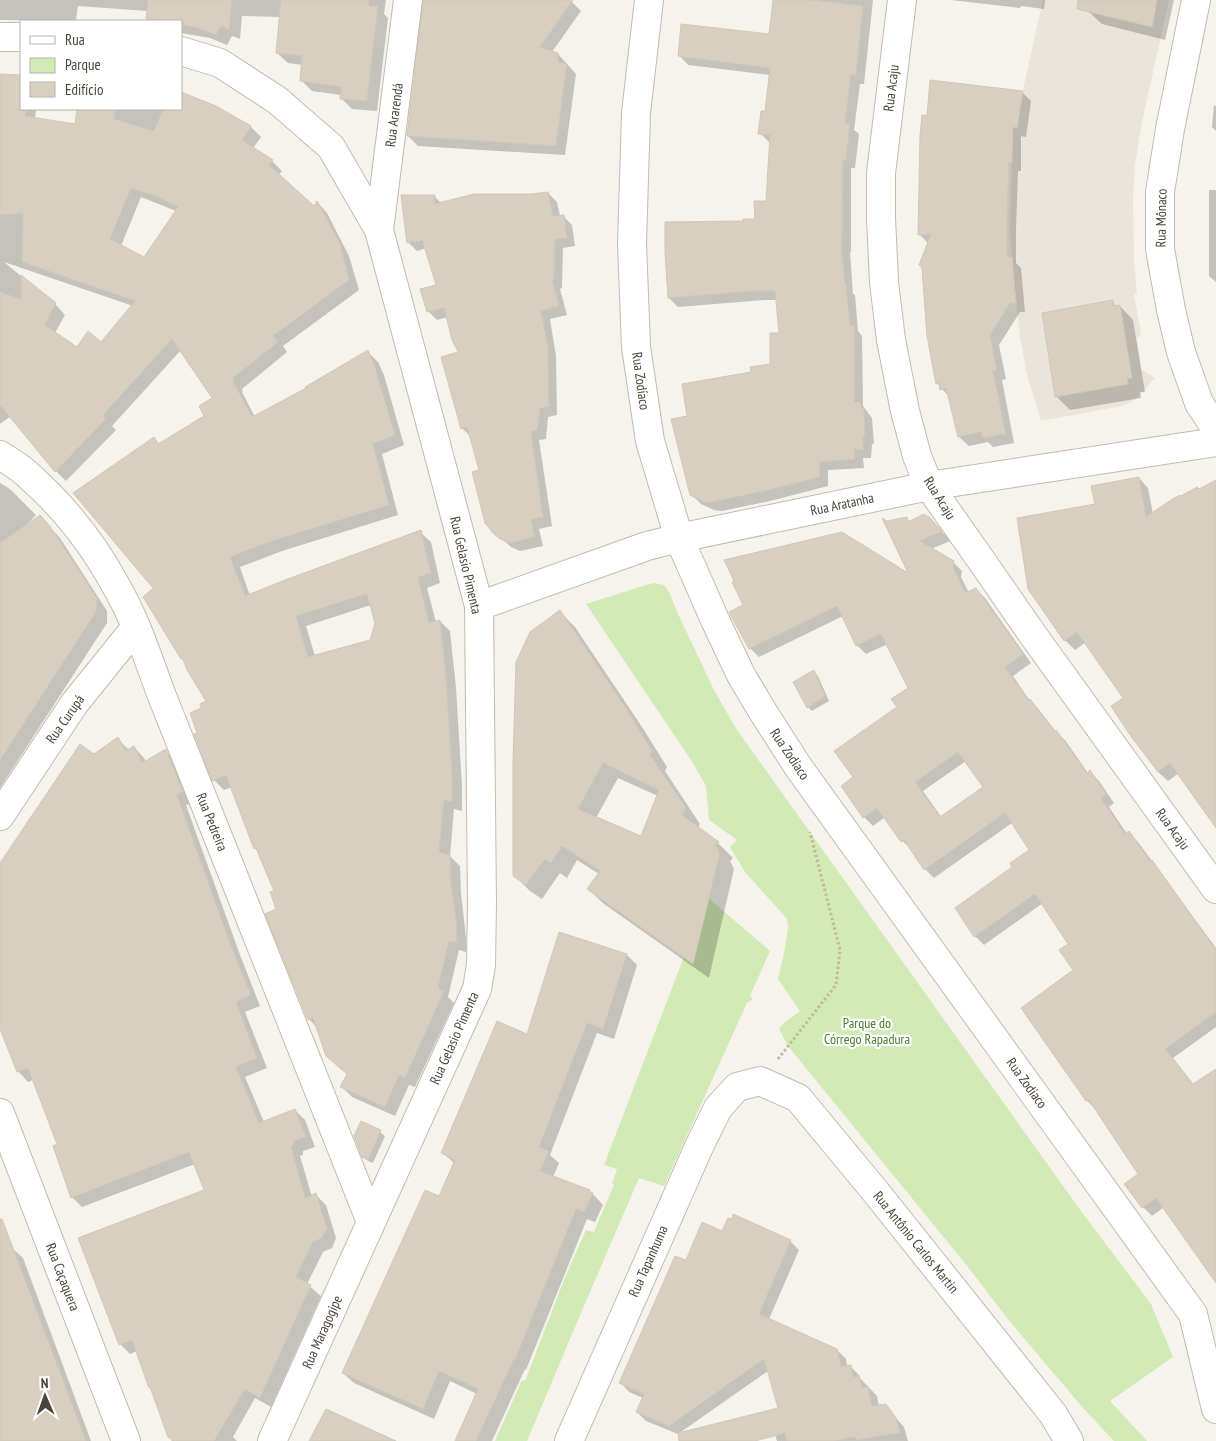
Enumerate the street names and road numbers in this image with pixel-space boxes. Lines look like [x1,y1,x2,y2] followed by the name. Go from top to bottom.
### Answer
[879,64,903,112] street label: Rua Acaju
[381,82,407,148] street label: Rua Ararendá
[1151,188,1171,248] street label: Rua Mônaco
[628,351,654,411] street label: Rua Zodíaco
[920,473,960,523] street label: Rua Acaju
[809,489,875,519] street label: Rua Aratanha
[446,514,486,616] street label: Rua Gelasio Pimenta
[42,691,88,747] street label: Rua Curupá
[766,725,814,783] street label: Rua Zodíaco
[192,790,232,854] street label: Rua Pedreira
[1152,805,1194,853] street label: Rua Acaju
[426,989,482,1087] street label: Rua Gelasio Pimenta
[1003,1054,1051,1112] street label: Rua Zodíaco
[869,1187,963,1297] street label: Rua Antônio Carlos Martin
[624,1222,672,1300] street label: Rua Tapanhuma
[42,1241,84,1313] street label: Rua Caçaquera
[298,1292,346,1371] street label: Rua Maragogipe

